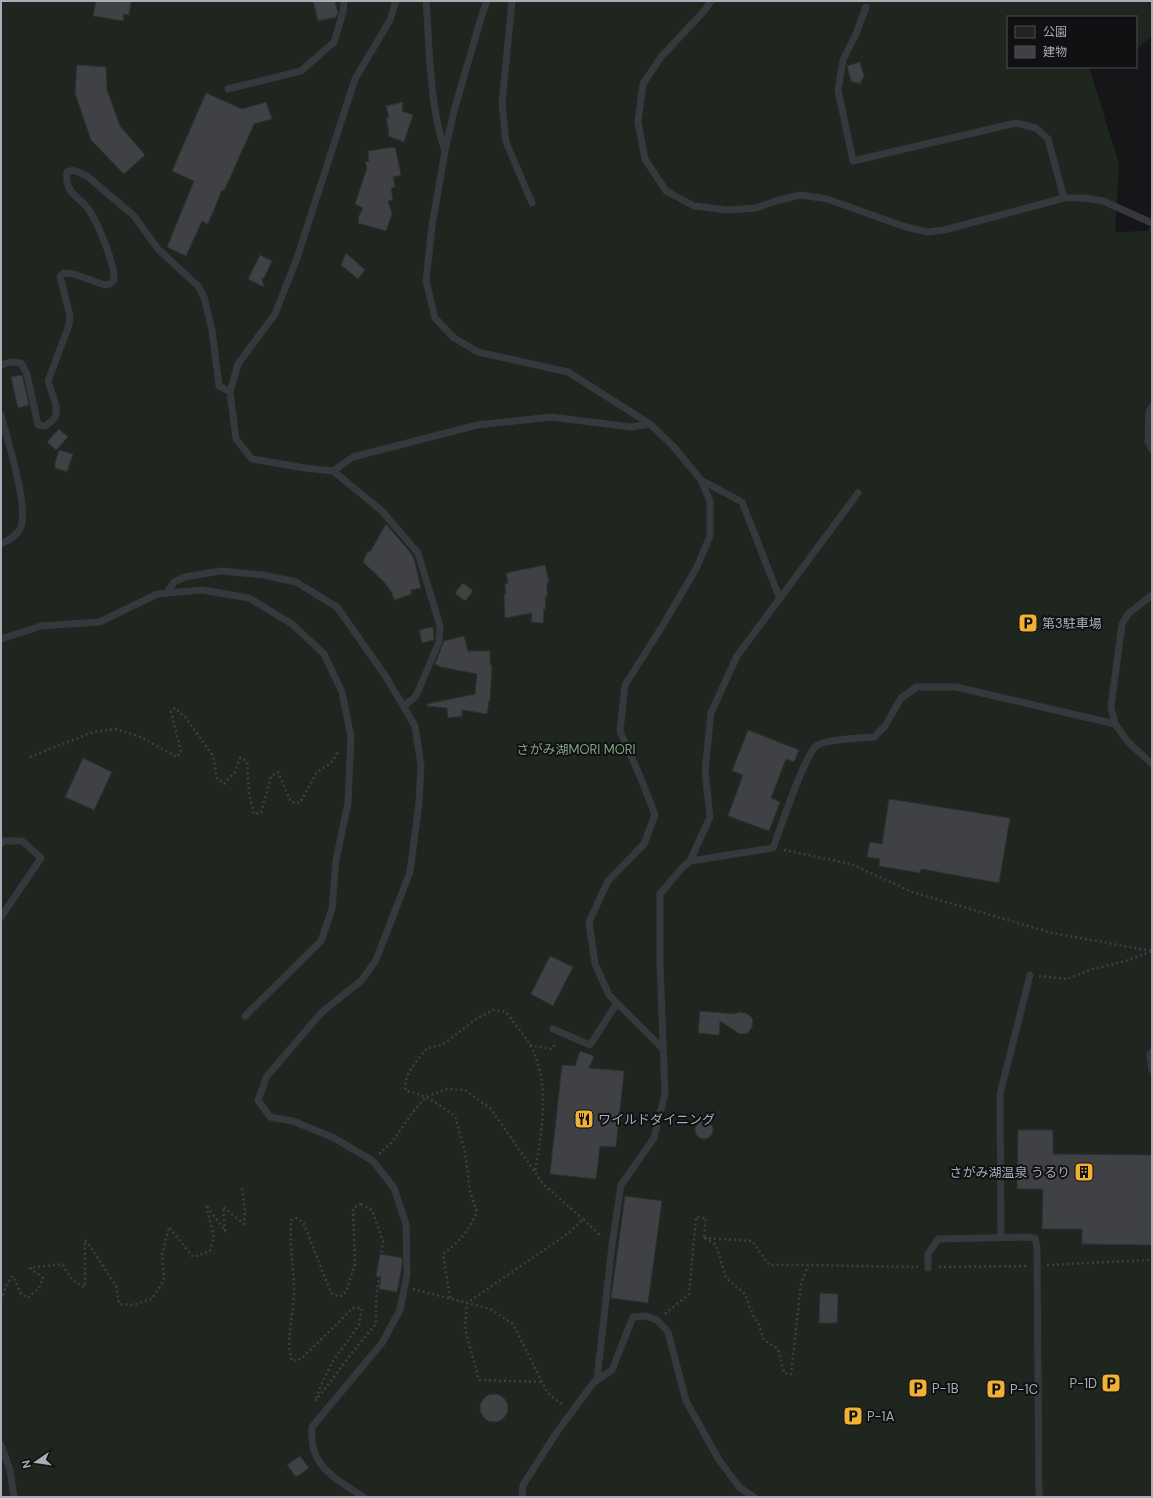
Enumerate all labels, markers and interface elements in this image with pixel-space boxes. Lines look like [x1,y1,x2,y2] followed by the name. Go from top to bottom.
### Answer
[1007,16,1137,68] legend
[1043,24,1067,40] text: 公園
[1043,44,1067,60] text: 建物
[1017,612,1039,634] parking icon: 第3駐車場
[1042,615,1102,632] place label: 第3駐車場
[517,741,635,758] park label: さがみ湖MORI MORI
[573,1108,595,1130] restaurant icon: ワイルドダイニング
[598,1111,715,1128] place label: ワイルドダイニング
[1073,1161,1095,1183] building icon: さがみ湖温泉 うるり
[950,1164,1070,1181] place label: さがみ湖温泉 うるり
[1100,1372,1122,1394] parking icon: P-1D
[1069,1375,1097,1392] place label: P-1D
[907,1377,929,1399] parking icon: P-1B
[985,1378,1007,1400] parking icon: P-1C
[932,1380,959,1397] place label: P-1B
[1010,1381,1038,1398] place label: P-1C
[842,1405,864,1427] parking icon: P-1A
[867,1408,895,1425] place label: P-1A
[16,1442,56,1482] north arrow
[19,1459,34,1470] text: N

